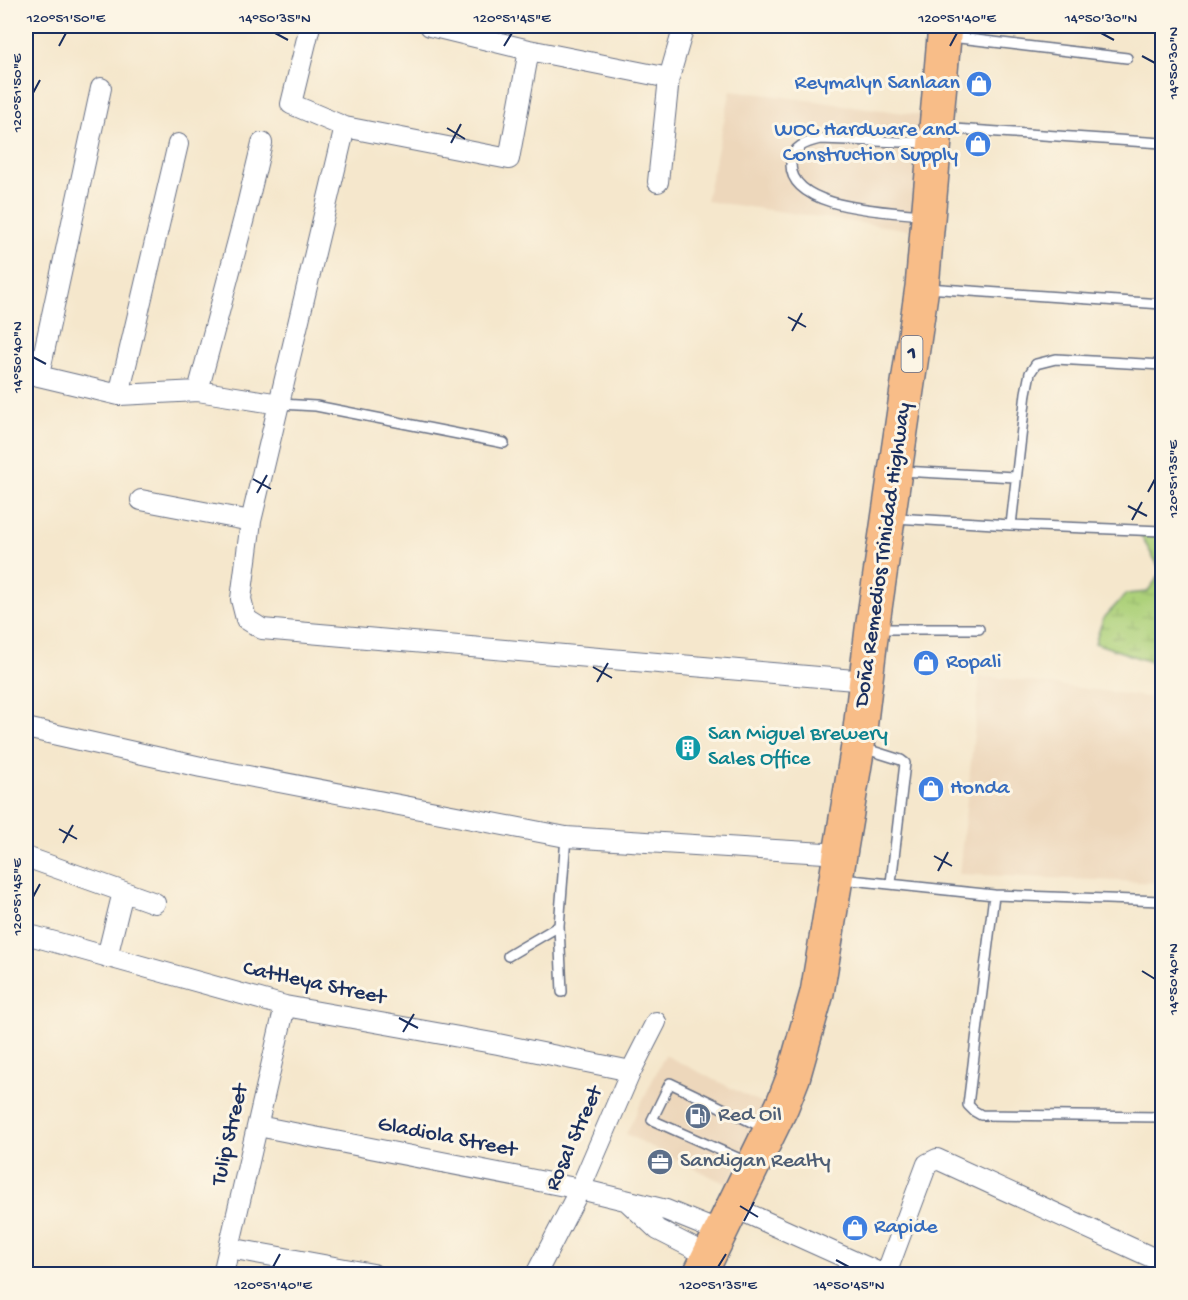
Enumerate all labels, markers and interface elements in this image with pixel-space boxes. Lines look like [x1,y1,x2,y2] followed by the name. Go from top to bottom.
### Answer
[26,10,106,28] text: 120°51'50"E
[238,10,311,28] text: 14°50'35"N
[473,10,551,28] text: 120°51'45"E
[917,10,996,28] text: 120°51'40"E
[1064,10,1137,28] text: 14°50'30"N
[1165,27,1183,100] text: 14°50'30"N
[9,53,27,133] text: 120°51'50"E
[964,69,994,99] shop icon: Reymalyn Sanlaan
[795,71,961,97] place label: Reymalyn Sanlaan
[774,118,960,169] place label: WOC Hardware and Construction Supply
[963,129,993,159] shop icon: WOC Hardware and Construction Supply
[9,321,27,394] text: 14°50'40"N
[902,336,922,372] road number: 1
[849,401,918,711] street label: Doña Remedios Trinidad Highway
[1165,440,1183,519] text: 120°51'35"E
[911,648,941,678] shop icon: Ropali
[946,650,1002,676] place label: Ropali
[708,722,888,773] place label: San Miguel Brewery Sales Office
[673,733,703,763] building icon: San Miguel Brewery Sales Office
[916,774,946,804] shop icon: Honda
[950,776,1010,802] place label: Honda
[9,858,27,937] text: 120°51'45"E
[1165,943,1183,1016] text: 14°50'40"N
[240,956,390,1012] street label: Cattleya Street
[206,1080,256,1190] street label: Tulip Street
[540,1081,610,1195] street label: Rosal Street
[683,1101,713,1131] fuel station icon: Red Oil
[718,1103,782,1129] place label: Red Oil
[375,1112,521,1165] street label: Gladiola Street
[645,1147,675,1177] office icon: Sandigan Realty
[680,1149,831,1175] place label: Sandigan Realty
[840,1213,870,1243] shop icon: Rapide
[874,1215,938,1241] place label: Rapide
[233,1277,312,1295] text: 120°51'40"E
[678,1277,757,1295] text: 120°51'35"E
[812,1277,885,1295] text: 14°50'45"N

